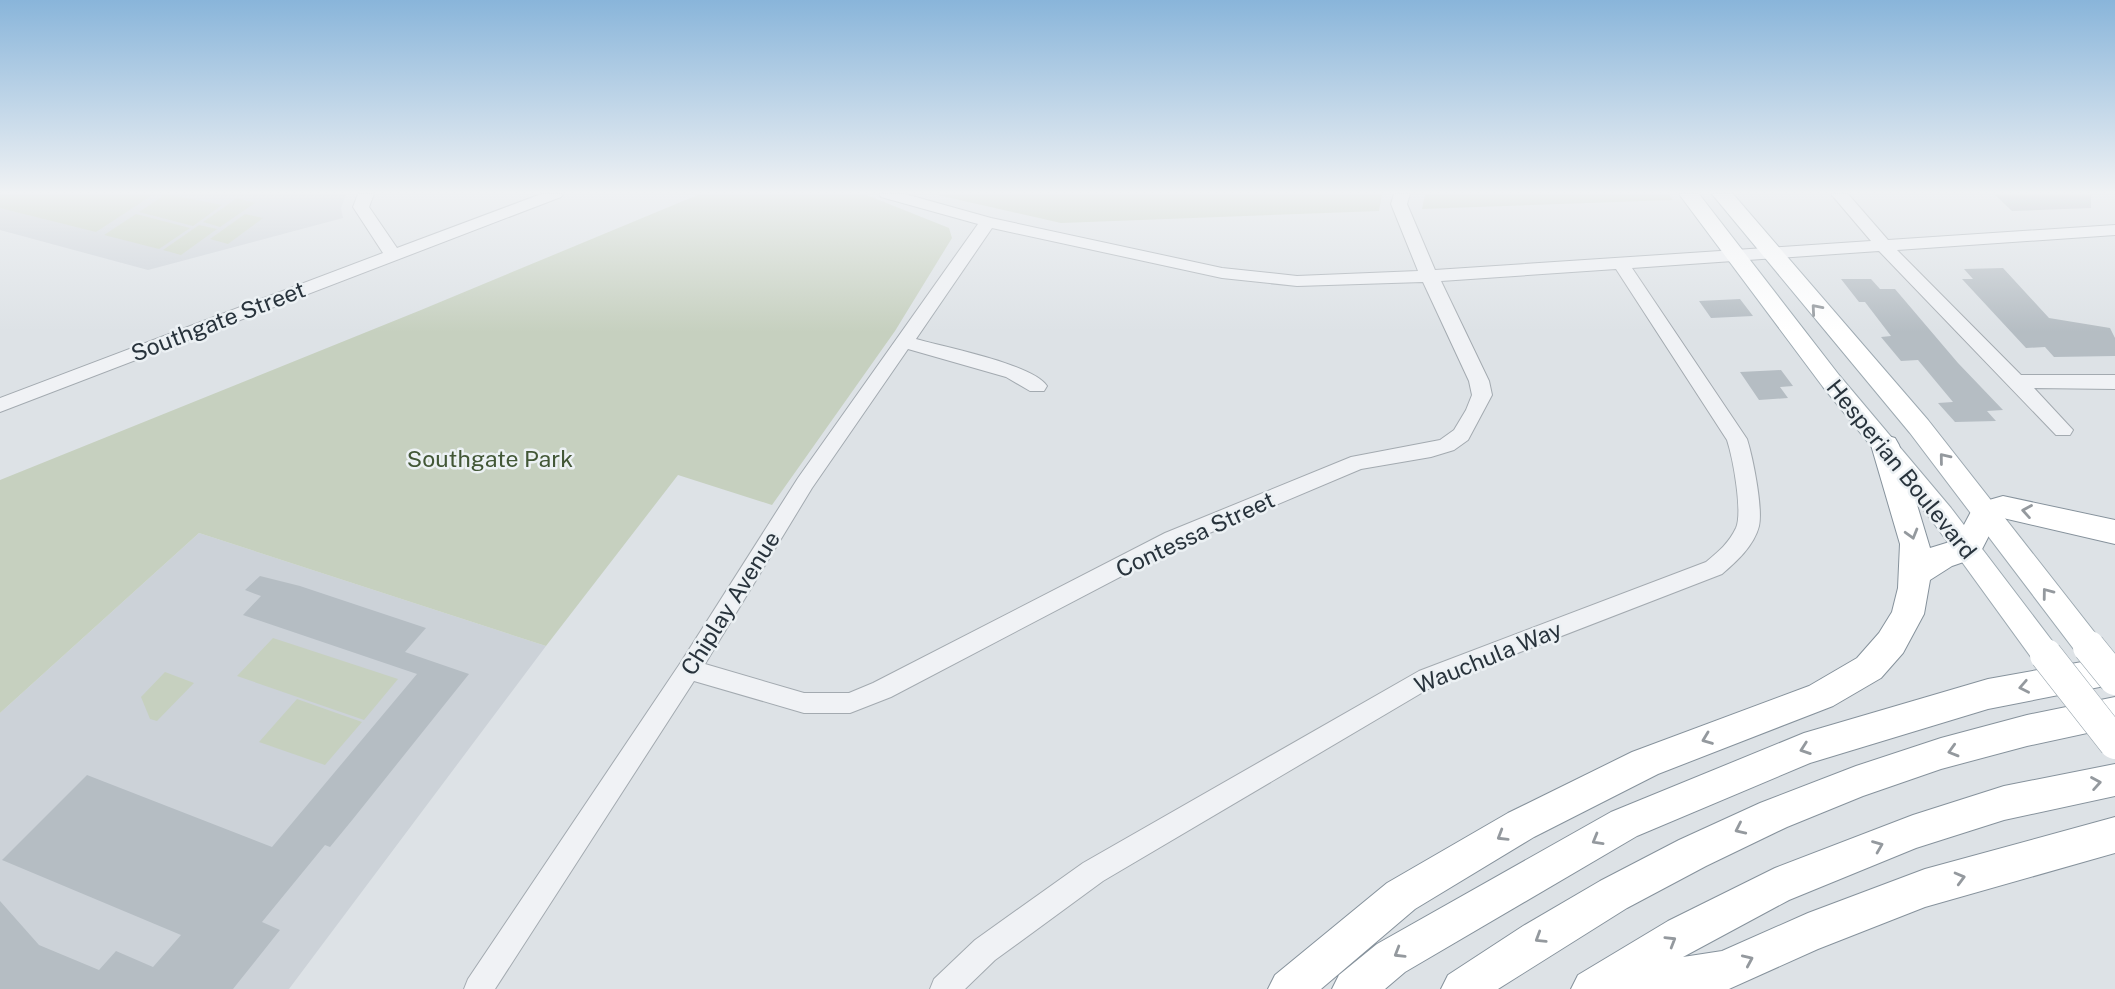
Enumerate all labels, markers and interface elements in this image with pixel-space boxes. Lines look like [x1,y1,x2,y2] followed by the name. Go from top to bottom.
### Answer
[127,275,309,367] street label: Southgate Street
[1812,304,1824,317] one-way arrow
[1821,374,1983,564] street label: Hesperian Boulevard
[407,445,573,472] park label: Southgate Park
[1939,453,1952,466] one-way arrow
[1111,485,1279,583] street label: Contessa Street
[2021,504,2033,519] one-way arrow
[675,526,785,680] street label: Chiplay Avenue
[1903,528,1918,540] one-way arrow
[2043,589,2056,601] one-way arrow
[1410,615,1566,699] street label: Wauchula Way
[2018,679,2030,694] one-way arrow
[1702,731,1714,745] one-way arrow
[1800,741,1812,755] one-way arrow
[1948,742,1960,757] one-way arrow
[2090,776,2102,791] one-way arrow
[1735,821,1747,835] one-way arrow
[1496,828,1509,841] one-way arrow
[1592,832,1604,845] one-way arrow
[1870,840,1883,854] one-way arrow
[1954,872,1966,887] one-way arrow
[1535,929,1548,942] one-way arrow
[1664,936,1677,949] one-way arrow
[1394,945,1407,958] one-way arrow
[1740,954,1753,968] one-way arrow

